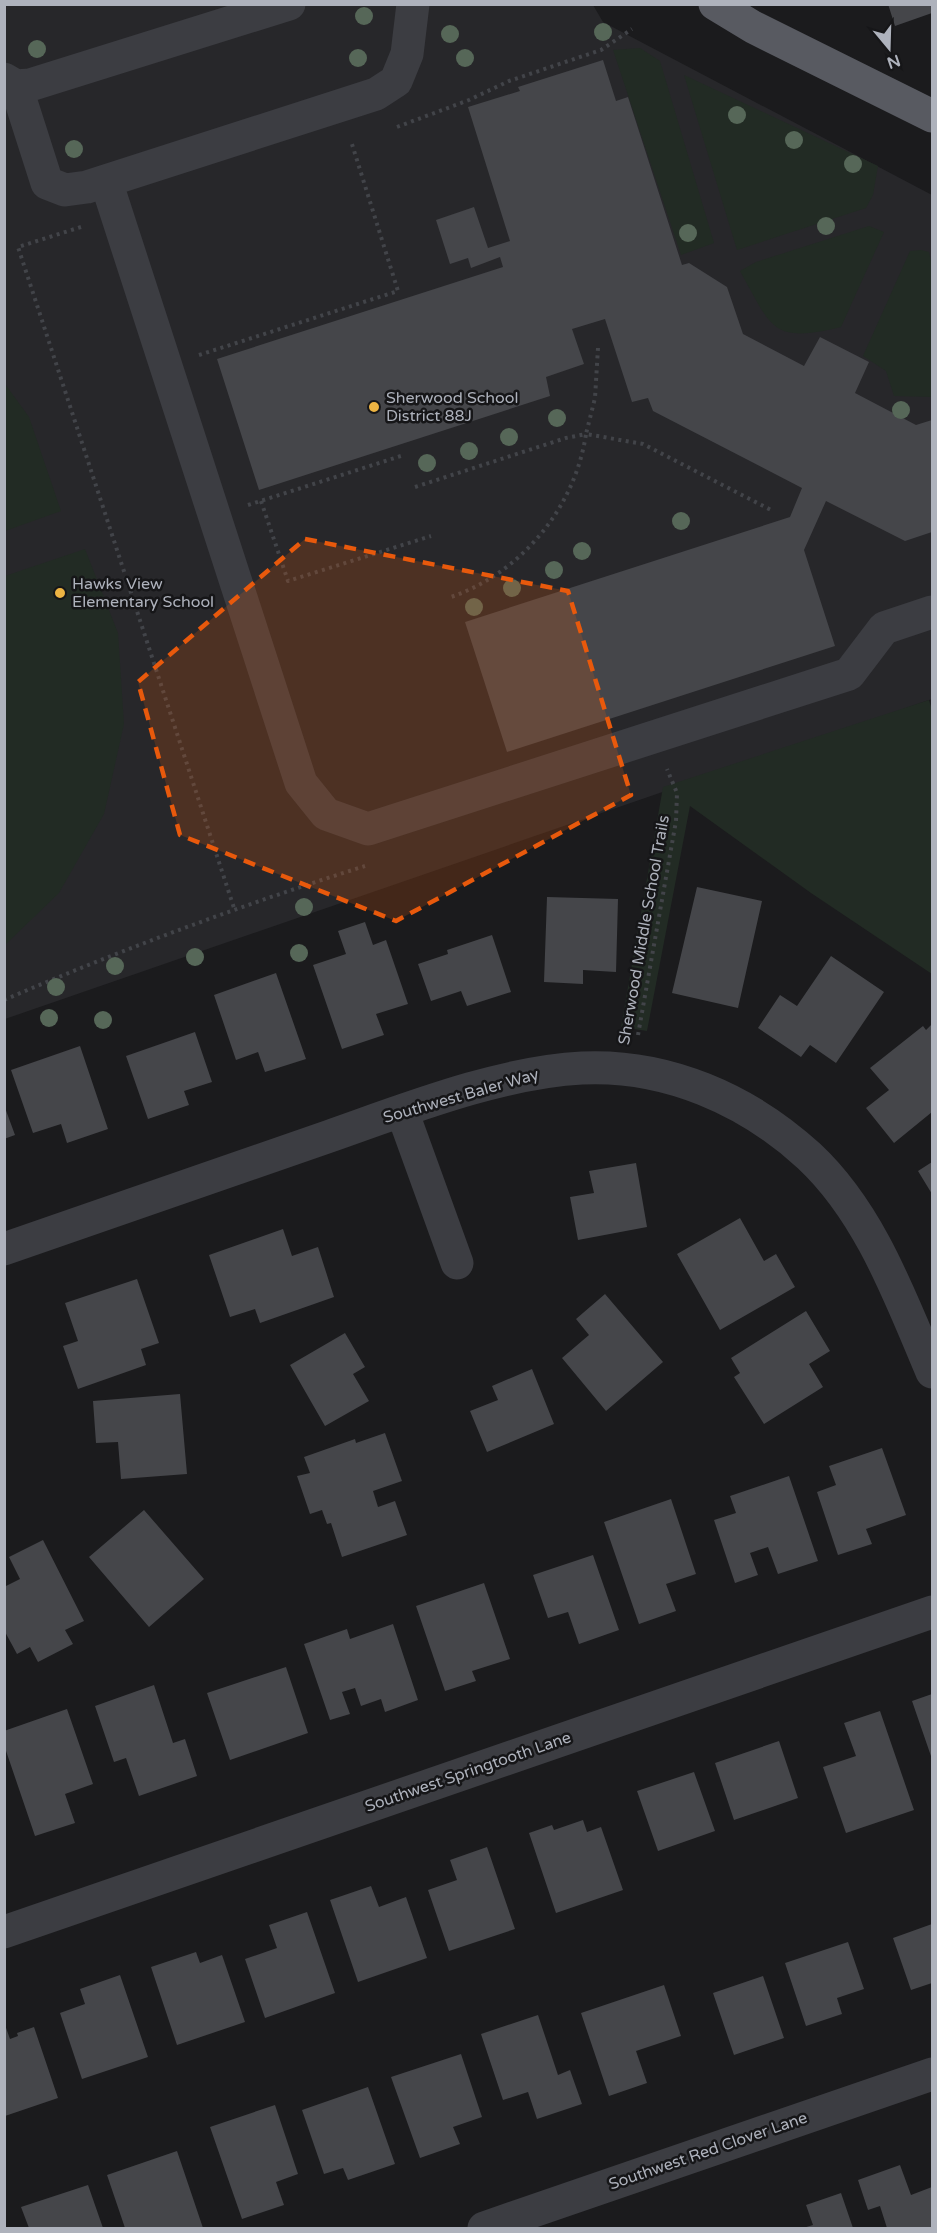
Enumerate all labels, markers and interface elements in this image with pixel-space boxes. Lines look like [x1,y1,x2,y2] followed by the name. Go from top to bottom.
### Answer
[859,18,919,78] north arrow
[884,50,903,73] text: N
[386,388,519,426] place label: Sherwood School District 88J
[367,400,381,414] marker: Sherwood School District 88J
[72,574,214,612] place label: Hawks View Elementary School
[53,586,67,600] marker: Hawks View Elementary School
[614,814,674,1046] street label: Sherwood Middle School Trails
[381,1064,541,1128] street label: Southwest Baler Way
[362,1727,574,1817] street label: Southwest Springtooth Lane
[606,2108,810,2194] street label: Southwest Red Clover Lane

